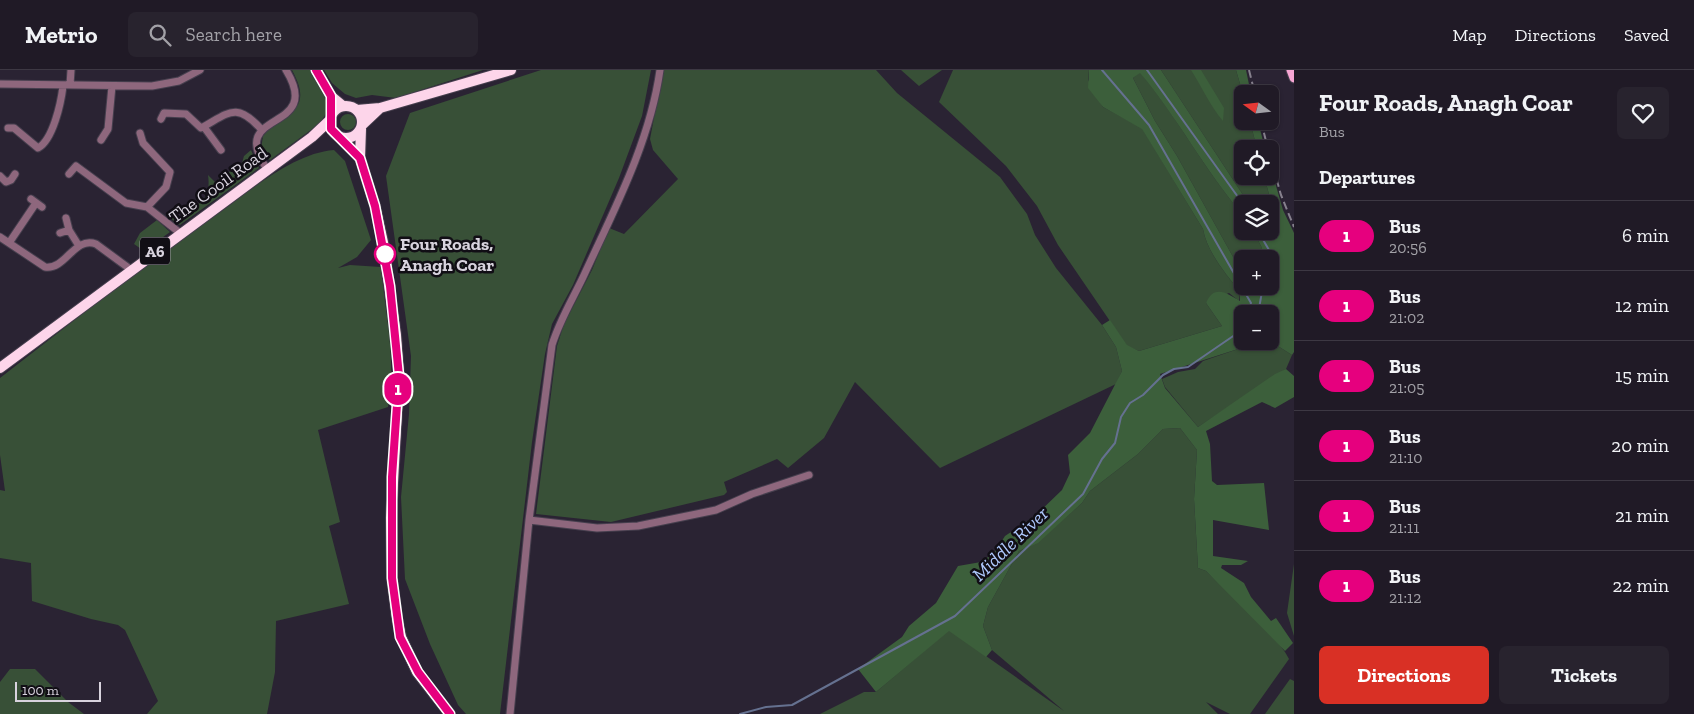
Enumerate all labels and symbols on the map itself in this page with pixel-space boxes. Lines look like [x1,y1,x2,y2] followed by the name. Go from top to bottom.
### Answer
[1234,85,1279,130] north arrow
[164,142,272,228] street label: The Cooil Road
[400,233,494,276] place label: Four Roads, Anagh Coar
[140,238,170,265] road number: A6
[374,243,396,265] marker: Four Roads, Anagh Coar
[382,373,414,405] line badge: 1
[967,502,1053,586] water label: Middle River
[15,679,101,702] scale bar

